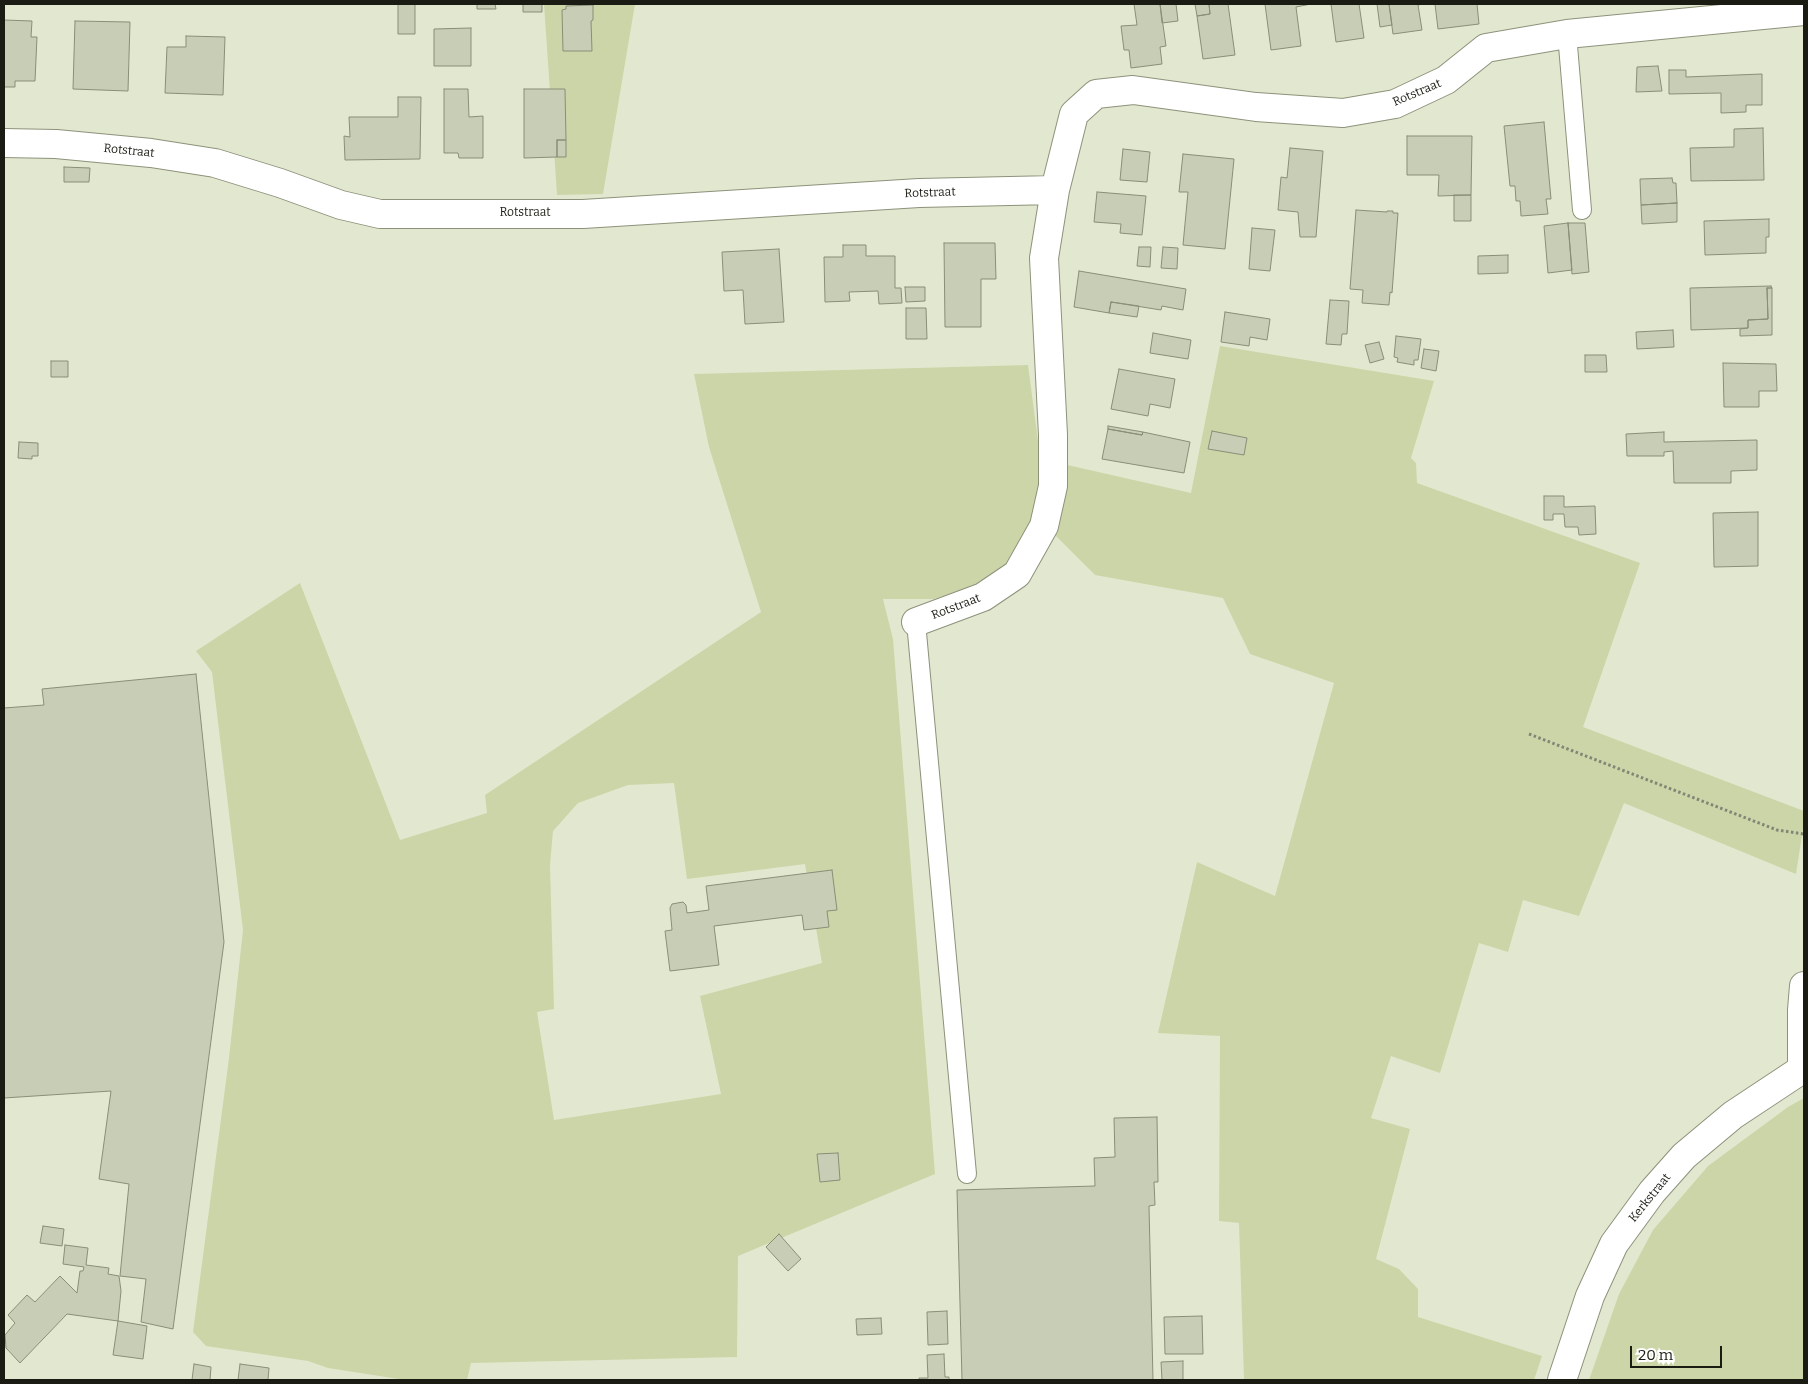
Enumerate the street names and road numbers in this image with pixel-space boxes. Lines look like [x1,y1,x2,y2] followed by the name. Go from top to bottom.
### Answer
[1391,76,1443,110] street label: Rotstraat
[103,141,155,161] street label: Rotstraat
[904,185,956,201] street label: Rotstraat
[499,206,551,220] street label: Rotstraat
[930,591,982,623] street label: Rotstraat
[1626,1171,1674,1225] street label: Kerkstraat

